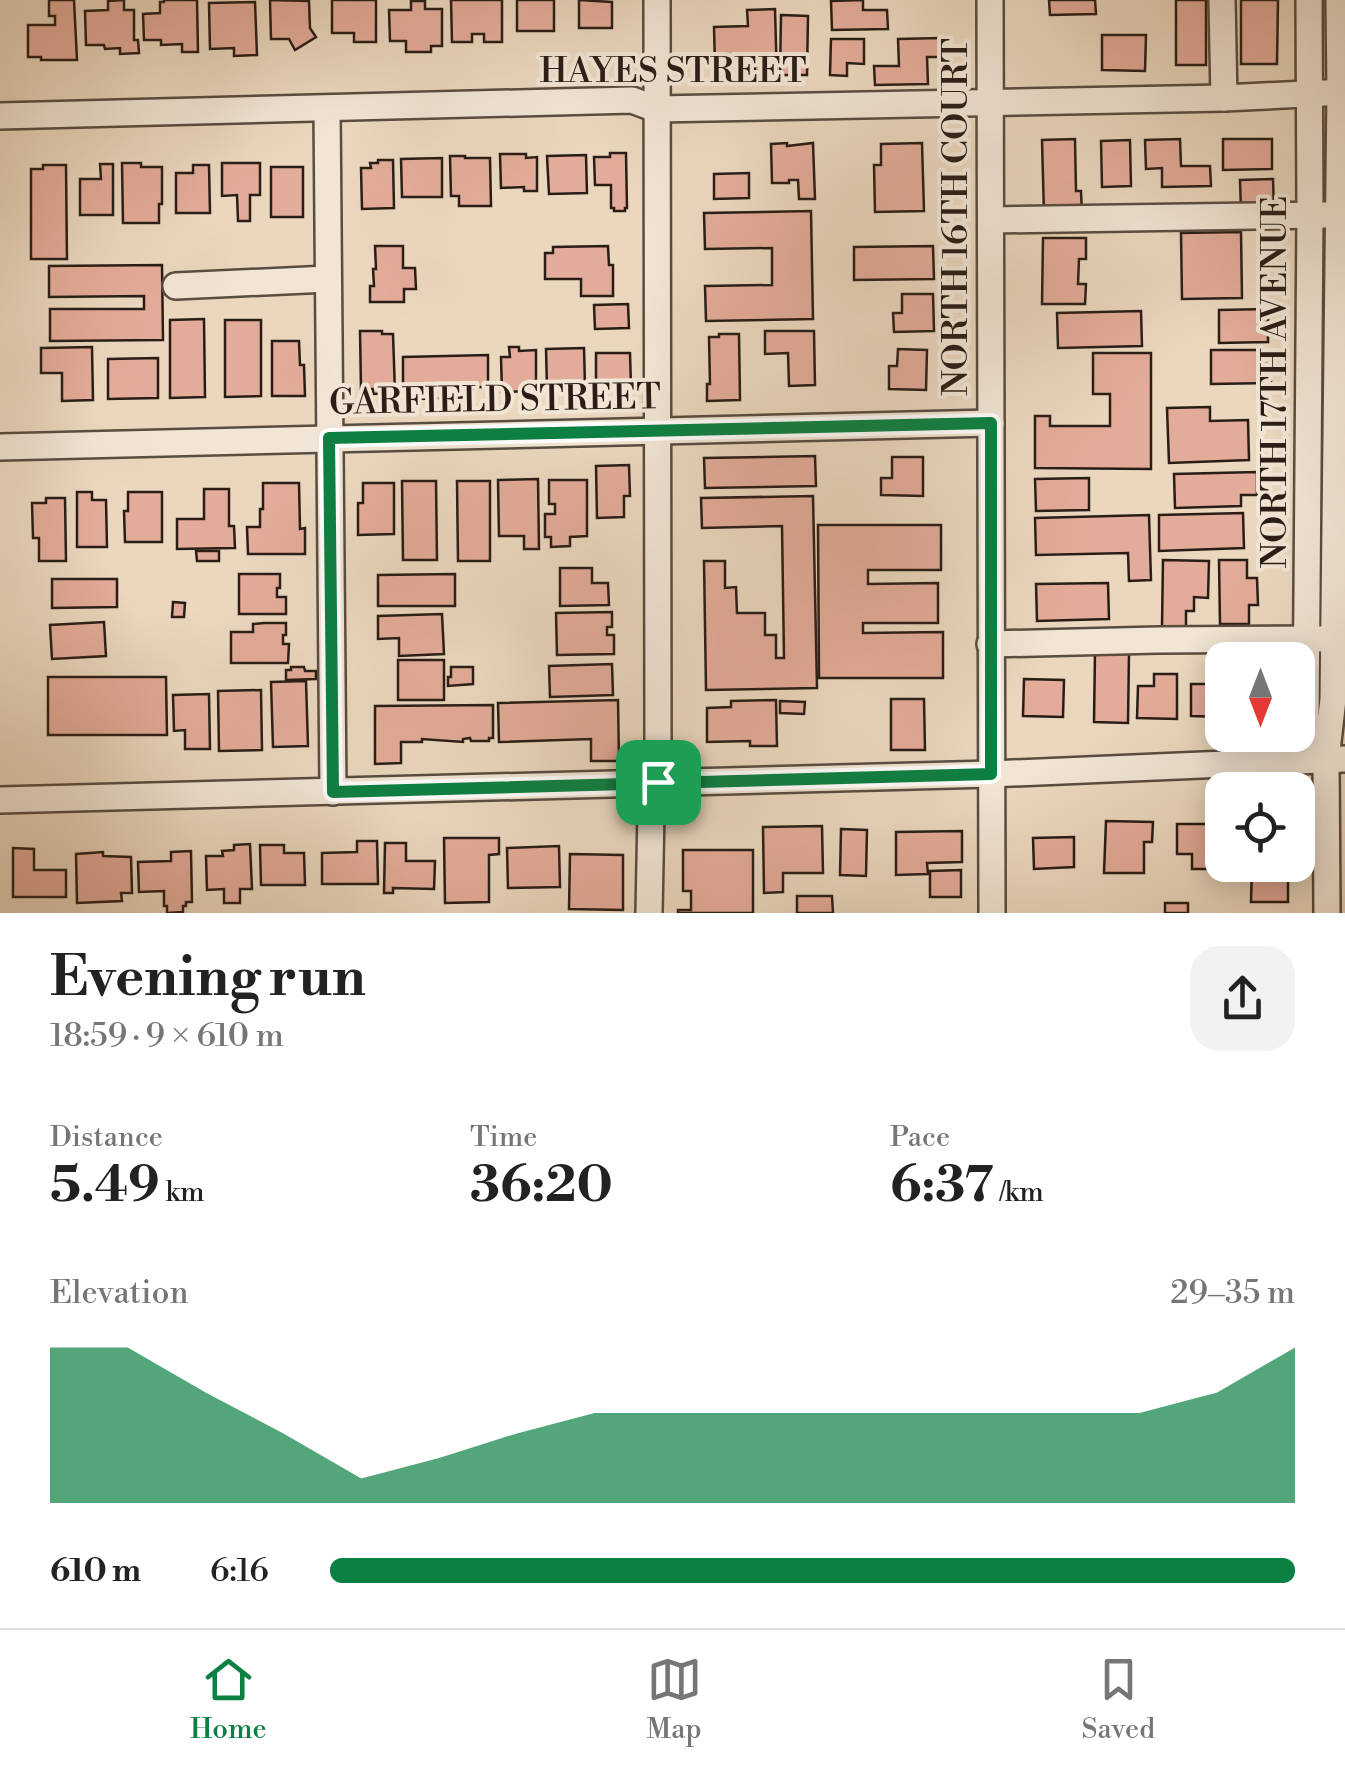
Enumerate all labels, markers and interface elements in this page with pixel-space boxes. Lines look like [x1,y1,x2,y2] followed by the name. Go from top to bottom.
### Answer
[935,38,978,396] street label: NORTH 16TH COURT
[539,50,807,93] street label: HAYES STREET
[1254,195,1297,569] street label: NORTH 17TH AVENUE
[329,376,661,425] street label: GARFIELD STREET
[1205,642,1315,752] north arrow
[1205,642,1315,882] map controls
[616,740,701,825] pin
[631,755,686,810] icon: arrive
[1205,772,1315,882] button: locate
[50,944,366,1013] text: Evening run
[1190,946,1295,1051] button: share
[50,1016,284,1056] text: 18:59 · 9 × 610 m
[50,1120,163,1155] text: Distance
[470,1120,537,1155] text: Time
[890,1120,950,1155] text: Pace
[50,1155,160,1217] text: 5.49
[470,1155,613,1217] text: 36:20
[890,1155,994,1217] text: 6:37
[160,1175,205,1210] text: km
[994,1175,1044,1210] text: /km
[50,1273,189,1313] text: Elevation
[1170,1273,1295,1313] text: 29–35 m
[50,1551,141,1591] text: 610 m
[210,1551,269,1591] text: 6:16
[190,1652,267,1747] tab: Home
[647,1652,702,1747] tab: Map
[1082,1652,1155,1747] tab: Saved

